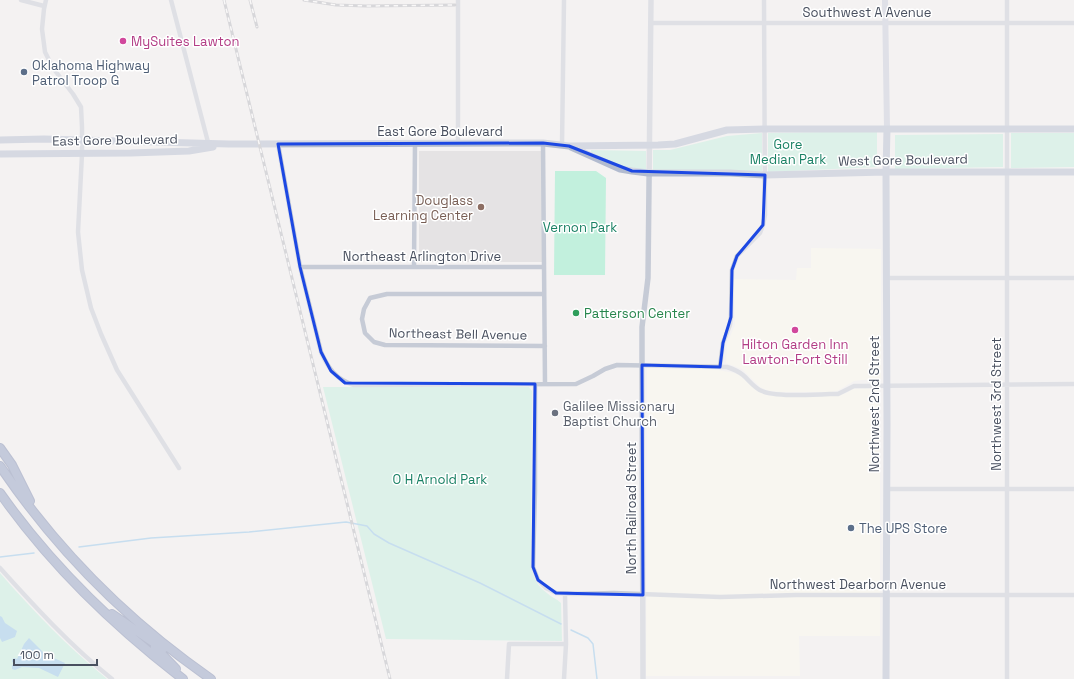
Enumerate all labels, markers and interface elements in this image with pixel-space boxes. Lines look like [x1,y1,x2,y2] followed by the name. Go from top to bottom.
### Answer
[803,4,931,21] street label: Southwest A Avenue
[131,33,240,50] place label: MySuites Lawton
[118,36,128,46] marker: MySuites Lawton
[32,57,150,89] place label: Oklahoma Highway Patrol Troop G
[19,67,29,77] marker: Oklahoma Highway Patrol Troop G
[377,123,503,140] street label: East Gore Boulevard
[52,130,178,150] street label: East Gore Boulevard
[750,136,826,168] park label: Gore Median Park
[838,150,968,170] street label: West Gore Boulevard
[373,192,473,224] place label: Douglass Learning Center
[476,202,486,212] marker: Douglass Learning Center
[543,219,617,236] park label: Vernon Park
[343,248,501,265] street label: Northeast Arlington Drive
[584,305,690,322] place label: Patterson Center
[571,308,581,318] marker: Patterson Center
[389,324,527,344] street label: Northeast Bell Avenue
[790,325,800,335] marker: Hilton Garden Inn Lawton-Fort Still
[741,336,849,368] place label: Hilton Garden Inn Lawton-Fort Still
[866,336,883,472] street label: Northwest 2nd Street
[988,337,1005,471] street label: Northwest 3rd Street
[563,398,675,430] place label: Galilee Missionary Baptist Church
[550,408,560,418] marker: Galilee Missionary Baptist Church
[623,442,640,574] street label: North Railroad Street
[393,471,487,488] park label: O H Arnold Park
[859,520,948,537] place label: The UPS Store
[846,523,856,533] marker: The UPS Store
[770,576,946,593] street label: Northwest Dearborn Avenue
[14,641,97,667] scale bar
[20,647,54,663] text: 100 m

